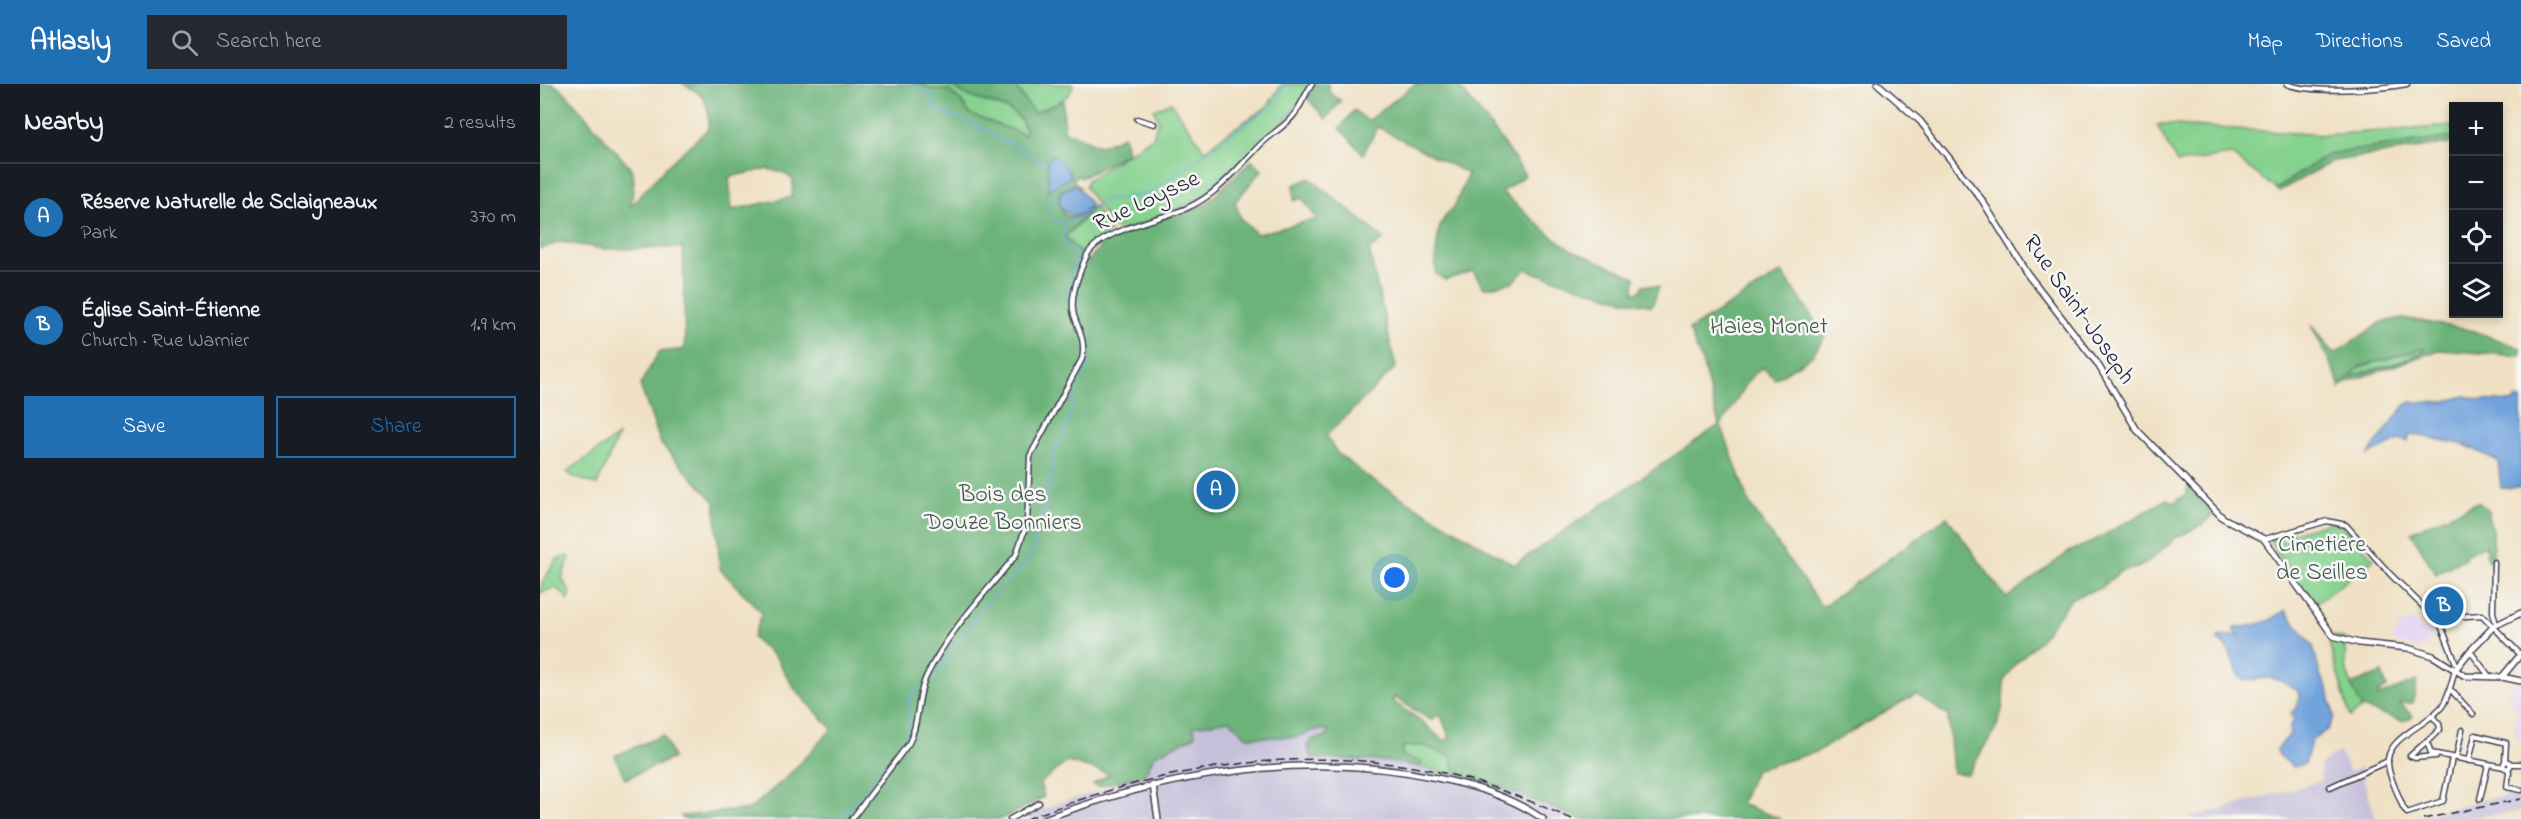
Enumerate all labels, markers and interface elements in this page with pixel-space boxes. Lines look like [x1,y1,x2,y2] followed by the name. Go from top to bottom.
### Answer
[147,15,567,69] search box
[30,22,111,63] text: Atlasly
[168,26,201,59] icon: search
[216,26,321,58] text: Search here
[2247,27,2283,57] text: Map
[2316,27,2403,57] text: Directions
[2436,27,2491,57] text: Saved
[2449,102,2503,318] map controls
[2449,102,2503,156] button: +
[24,104,103,142] text: Nearby
[444,109,516,138] text: 2 results
[2449,156,2503,210] button: −
[1088,162,1207,243] street label: Rue Loysse
[81,187,377,219] text: Réserve Naturelle de Sclaigneaux
[37,203,50,232] text: A
[470,203,516,232] text: 370 m
[2449,210,2503,264] button: locate
[81,219,117,248] text: Park
[2013,228,2143,392] street label: Rue Saint-Joseph
[2449,264,2503,318] button: layers
[81,295,260,327] text: Église Saint-Étienne
[1710,310,1828,345] park label: Haies Monet
[37,311,50,340] text: B
[470,311,516,340] text: 1.9 km
[81,327,249,356] text: Church · Rue Warnier
[24,396,264,458] button: Save
[276,396,516,458] button: Share
[1196,468,1236,512] pin: A
[923,478,1082,541] park label: Bois des Douze Bonniers
[2276,528,2368,591] park label: Cimetière de Seilles
[1380,563,1409,592] your location
[2424,584,2464,628] pin: B

